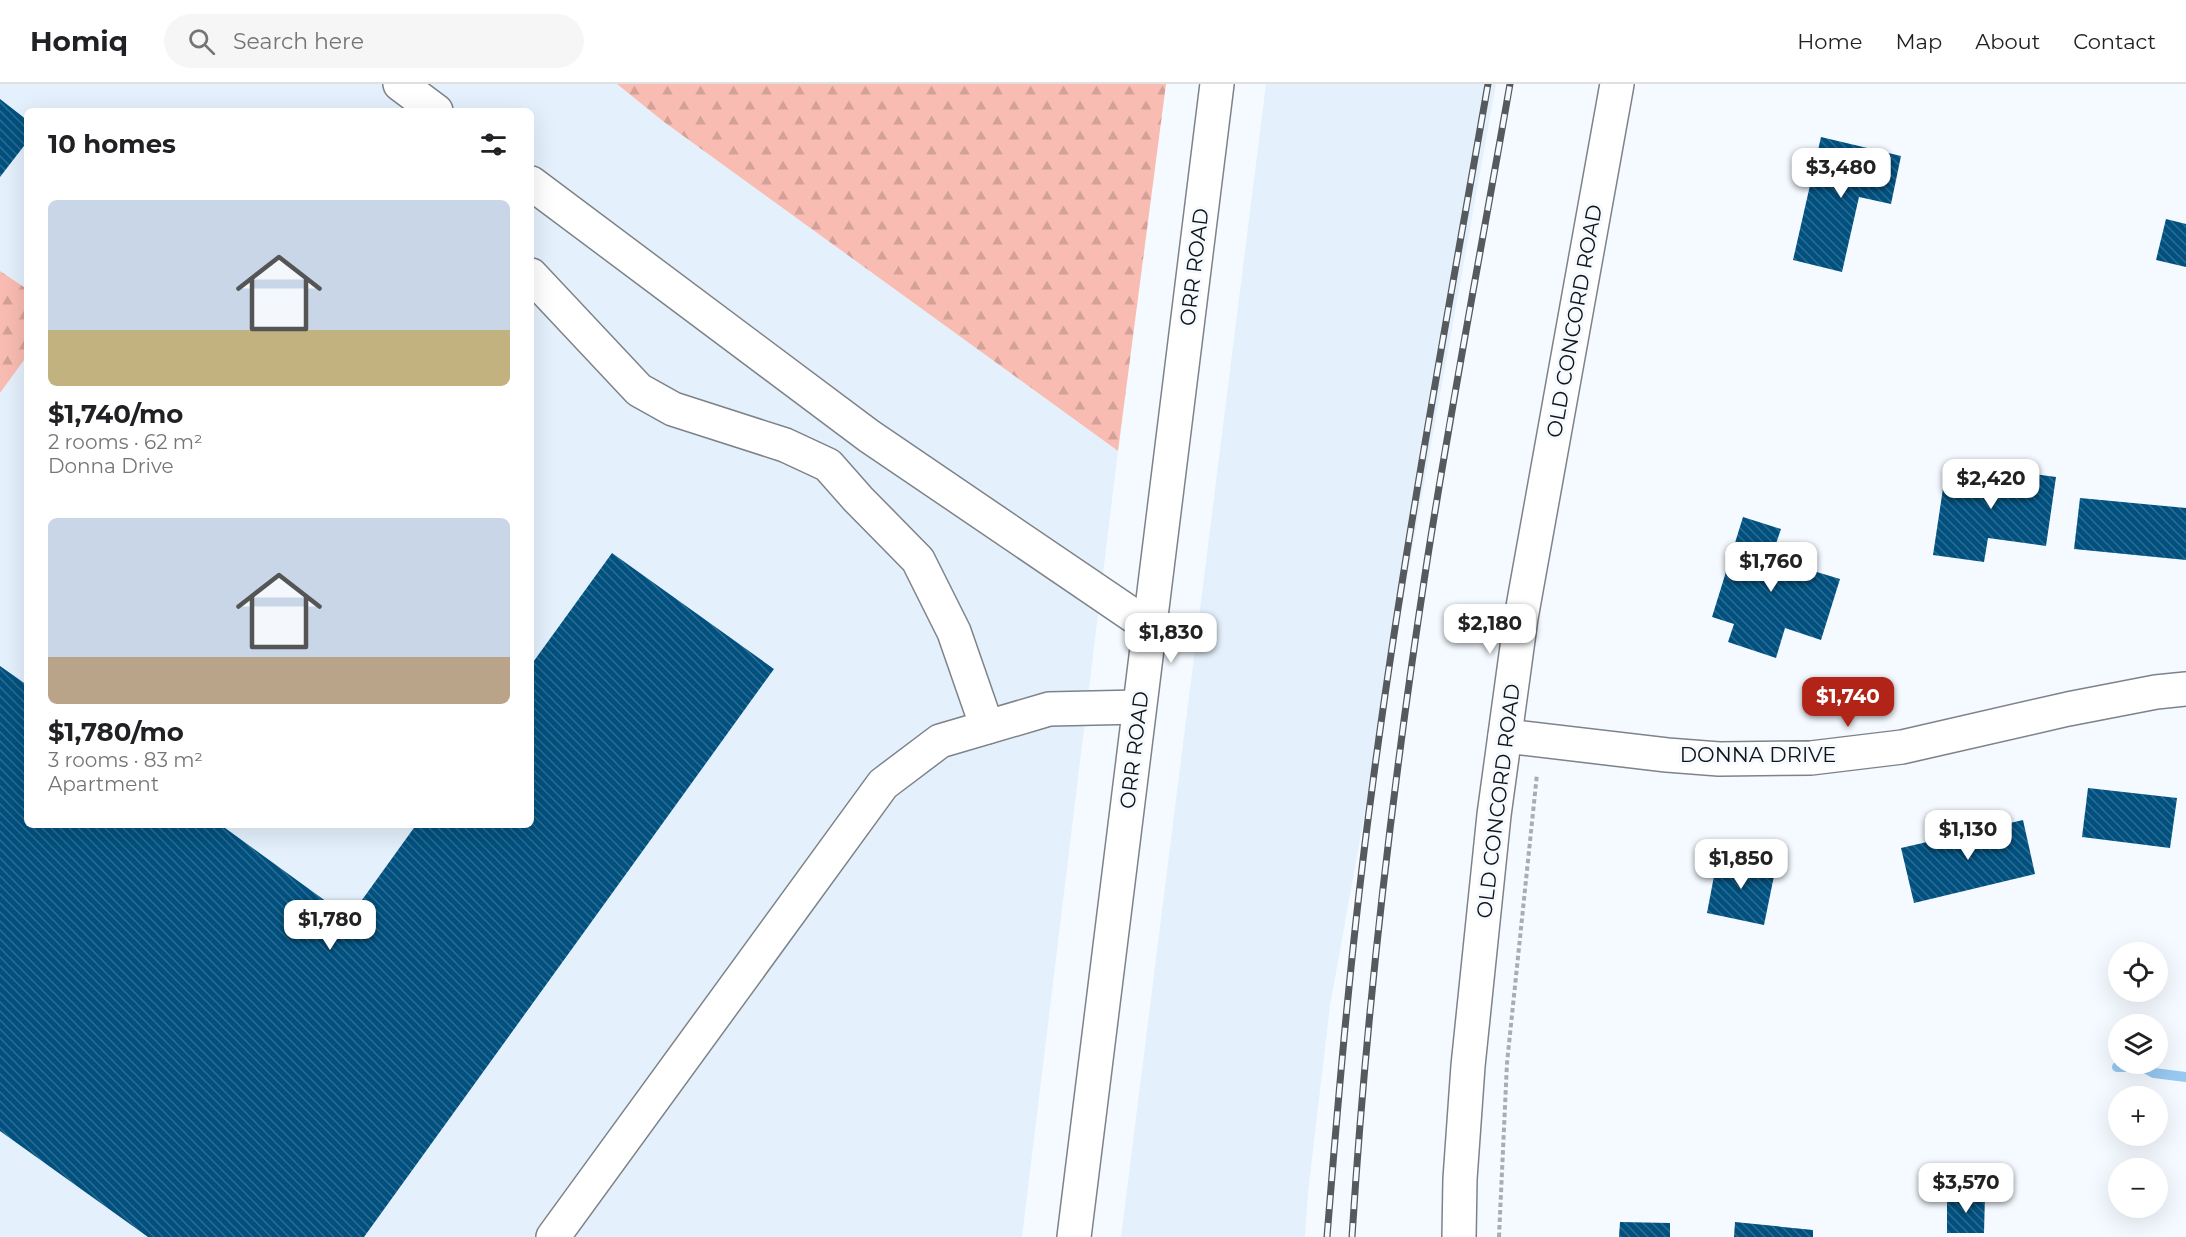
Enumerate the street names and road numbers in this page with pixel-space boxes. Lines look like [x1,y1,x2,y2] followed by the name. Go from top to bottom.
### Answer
[1541,202,1607,440] street label: OLD CONCORD ROAD
[1174,207,1214,327] street label: ORR ROAD
[1471,682,1525,920] street label: OLD CONCORD ROAD
[1114,690,1154,810] street label: ORR ROAD
[1680,742,1836,767] street label: DONNA DRIVE

